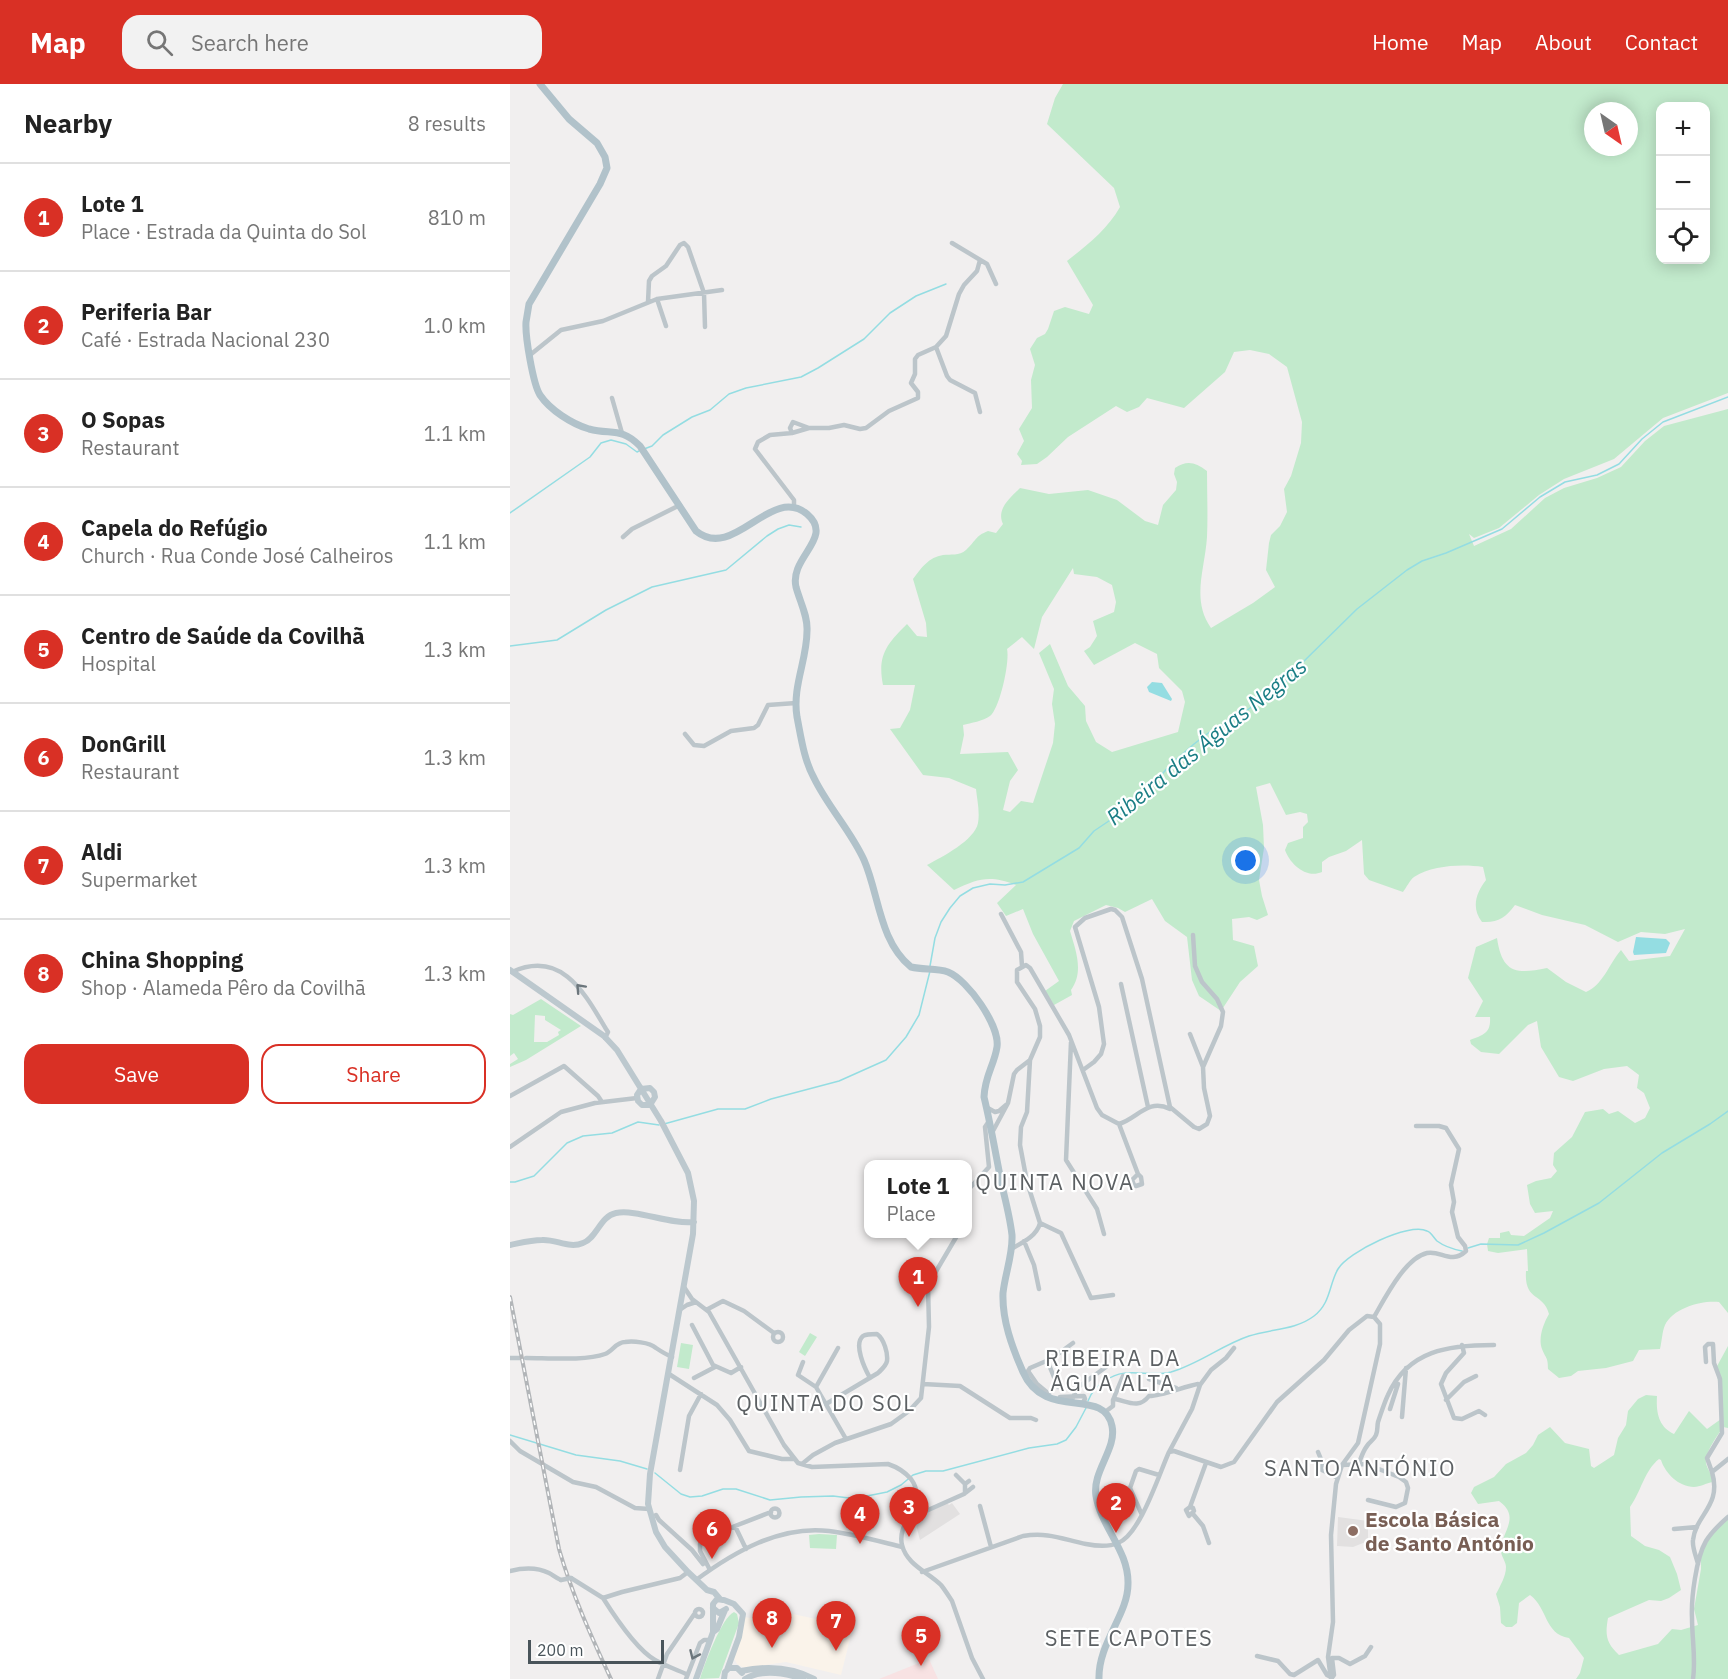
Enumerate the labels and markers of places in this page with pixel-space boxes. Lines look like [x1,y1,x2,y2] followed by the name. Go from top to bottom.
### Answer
[898,1258,938,1307] pin: 1
[1096,1484,1136,1533] pin: 2
[890,1488,928,1537] pin: 3
[840,1494,880,1544] pin: 4
[1365,1505,1534,1557] place label: Escola Básica de Santo António
[692,1510,732,1559] pin: 6
[1346,1524,1360,1538] marker: Escola Básica de Santo António
[752,1598,792,1648] pin: 8
[816,1602,856,1651] pin: 7
[902,1616,940,1666] pin: 5

